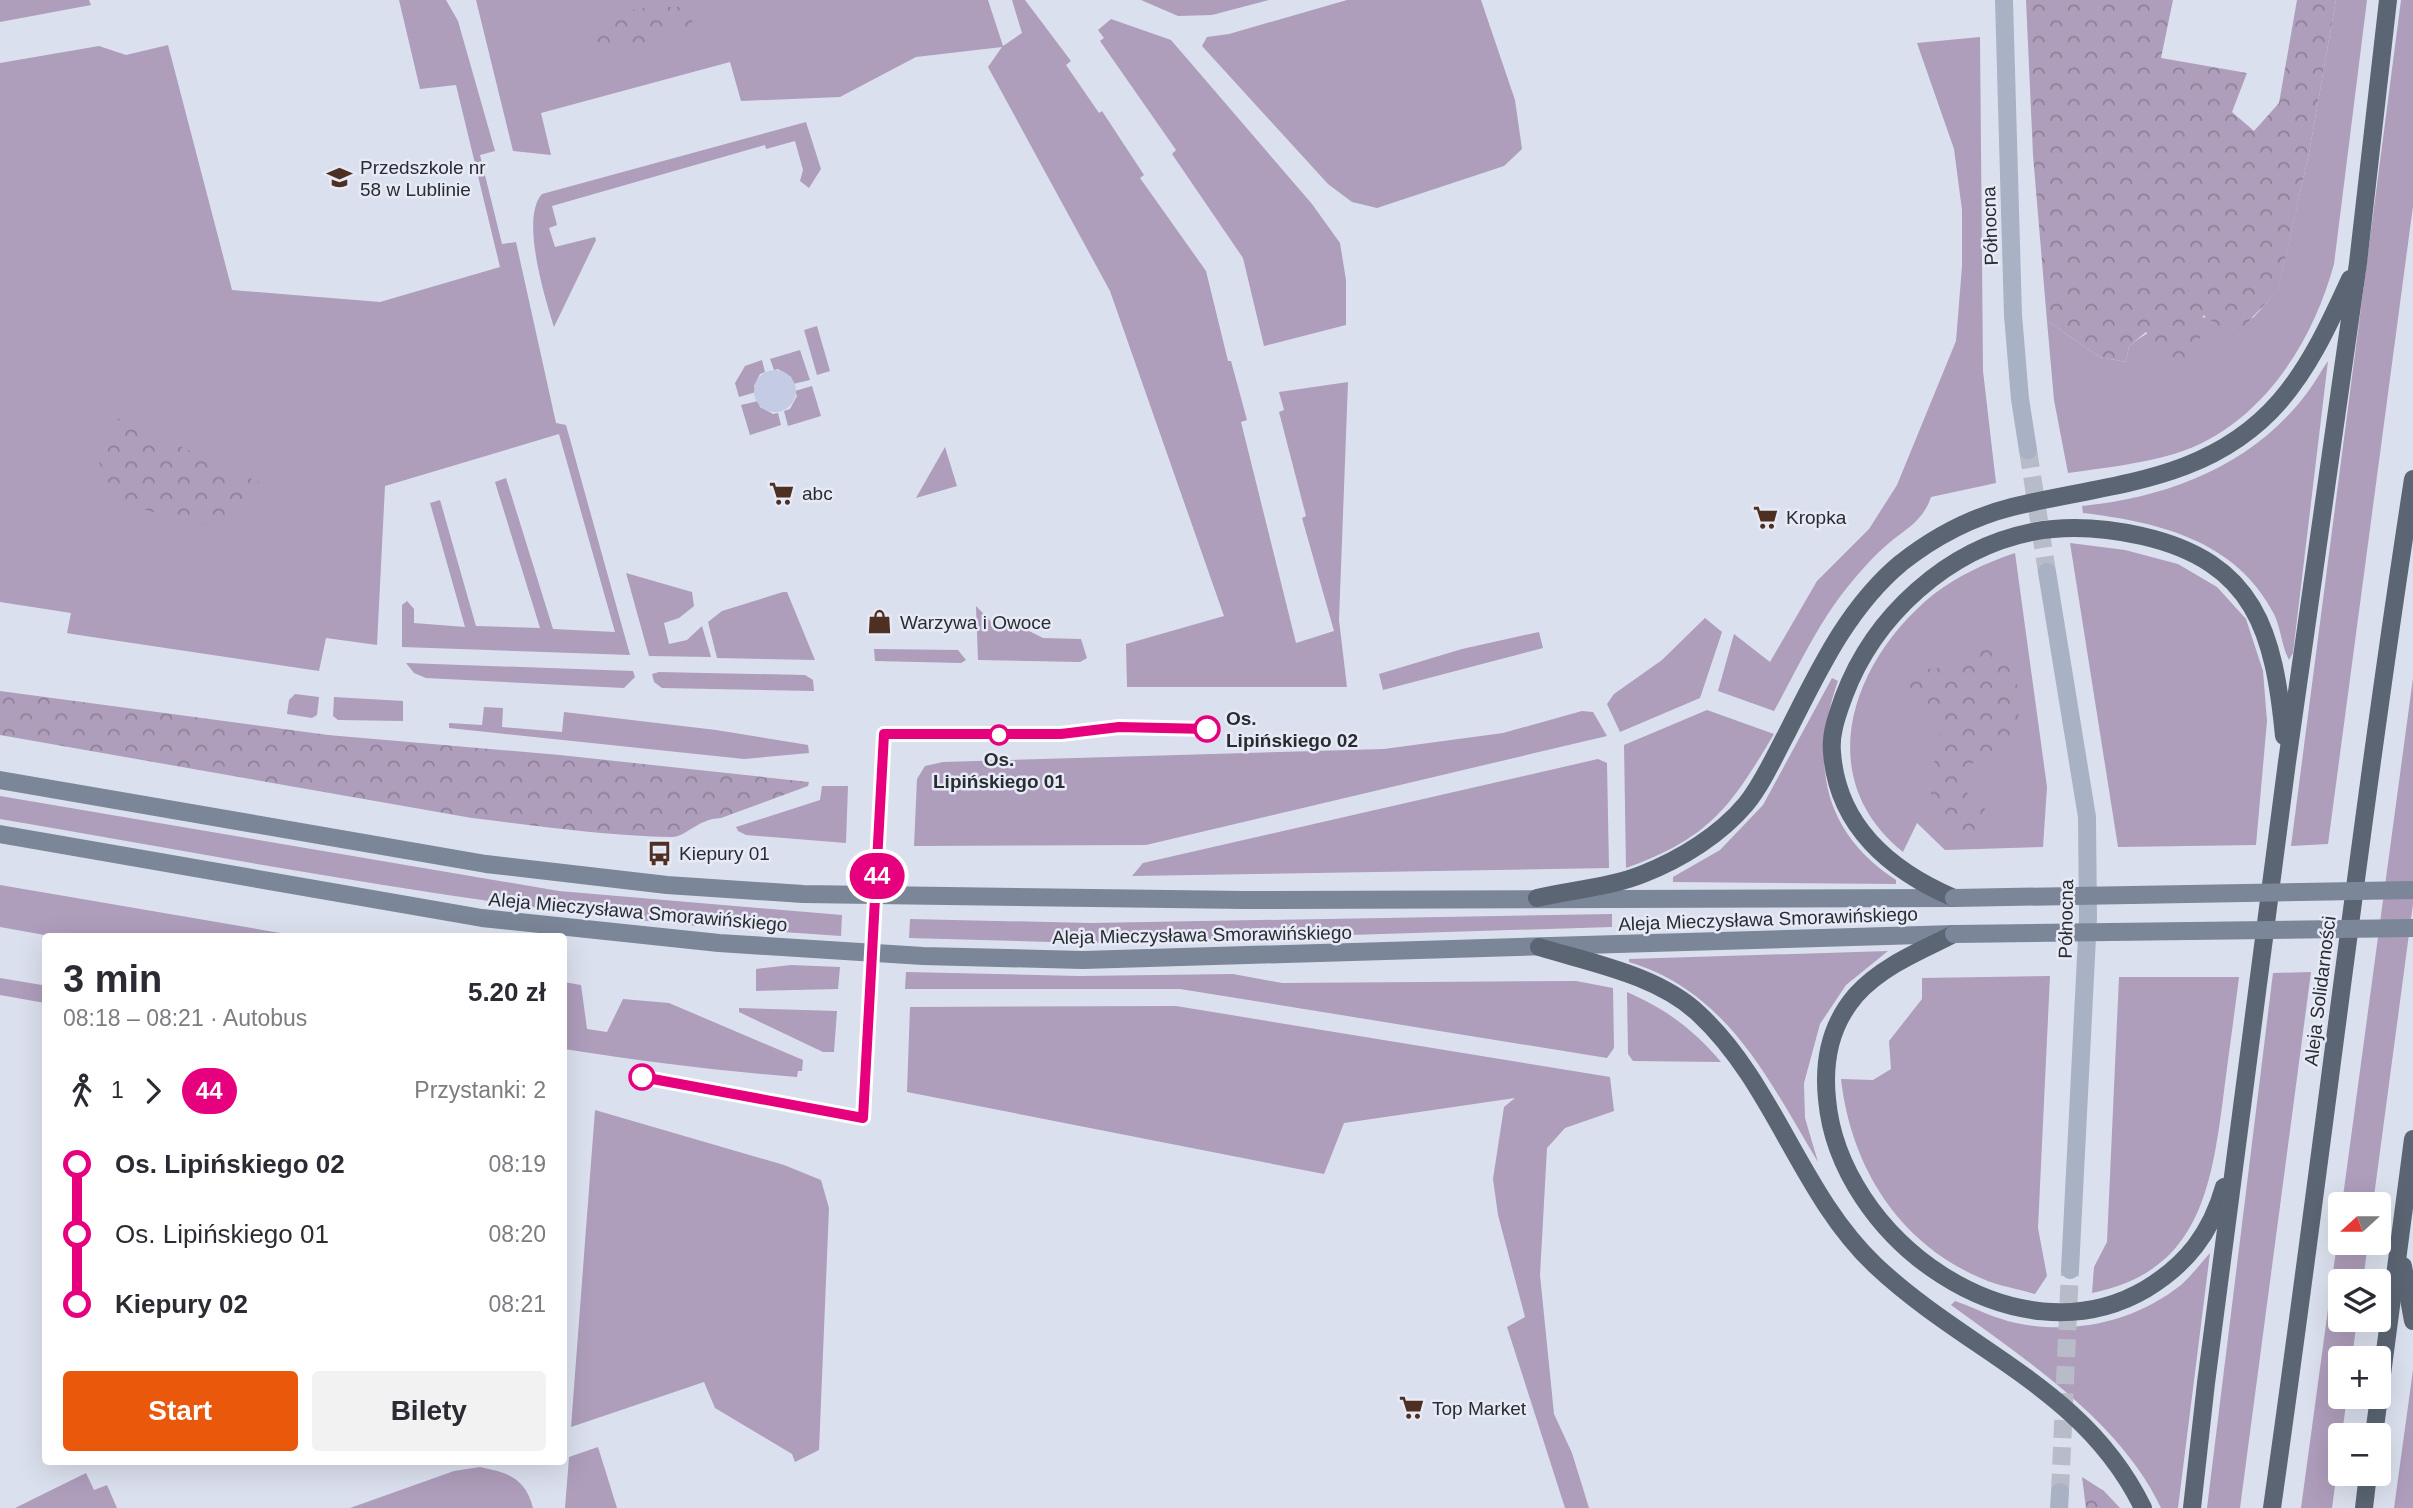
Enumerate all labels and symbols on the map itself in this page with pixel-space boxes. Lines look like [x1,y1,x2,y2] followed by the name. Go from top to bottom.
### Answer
[360,157,486,200] place label: Przedszkole nr 58 w Lublinie
[326,164,354,192] school or university icon: Przedszkole nr 58 w Lublinie
[1978,186,2002,266] street label: Północna
[768,479,796,507] supermarket icon: abc
[802,483,833,504] place label: abc
[1752,503,1780,531] supermarket icon: Kropka
[1786,507,1847,528] place label: Kropka
[866,608,894,636] shop icon: Warzywa i Owoce
[900,612,1051,633] place label: Warzywa i Owoce
[1226,708,1358,751] place label: Os. Lipińskiego 02
[1194,716,1220,742] marker: Os. Lipińskiego 02
[989,725,1009,745] marker: Os. Lipińskiego 01
[933,749,1065,792] place label: Os. Lipińskiego 01
[645,839,673,867] bus stop icon: Kiepury 01
[679,843,770,864] place label: Kiepury 01
[846,853,908,899] line badge: 44
[2055,879,2077,959] street label: Północna
[488,888,788,936] street label: Aleja Mieczysława Smorawińskiego
[1618,903,1918,935] street label: Aleja Mieczysława Smorawińskiego
[2300,915,2340,1067] street label: Aleja Solidarności
[1052,922,1352,948] street label: Aleja Mieczysława Smorawińskiego
[629,1064,655,1090] unlabelled marker
[2328,1192,2390,1255] north arrow
[1398,1394,1426,1422] supermarket icon: Top Market
[1432,1398,1527,1419] place label: Top Market

